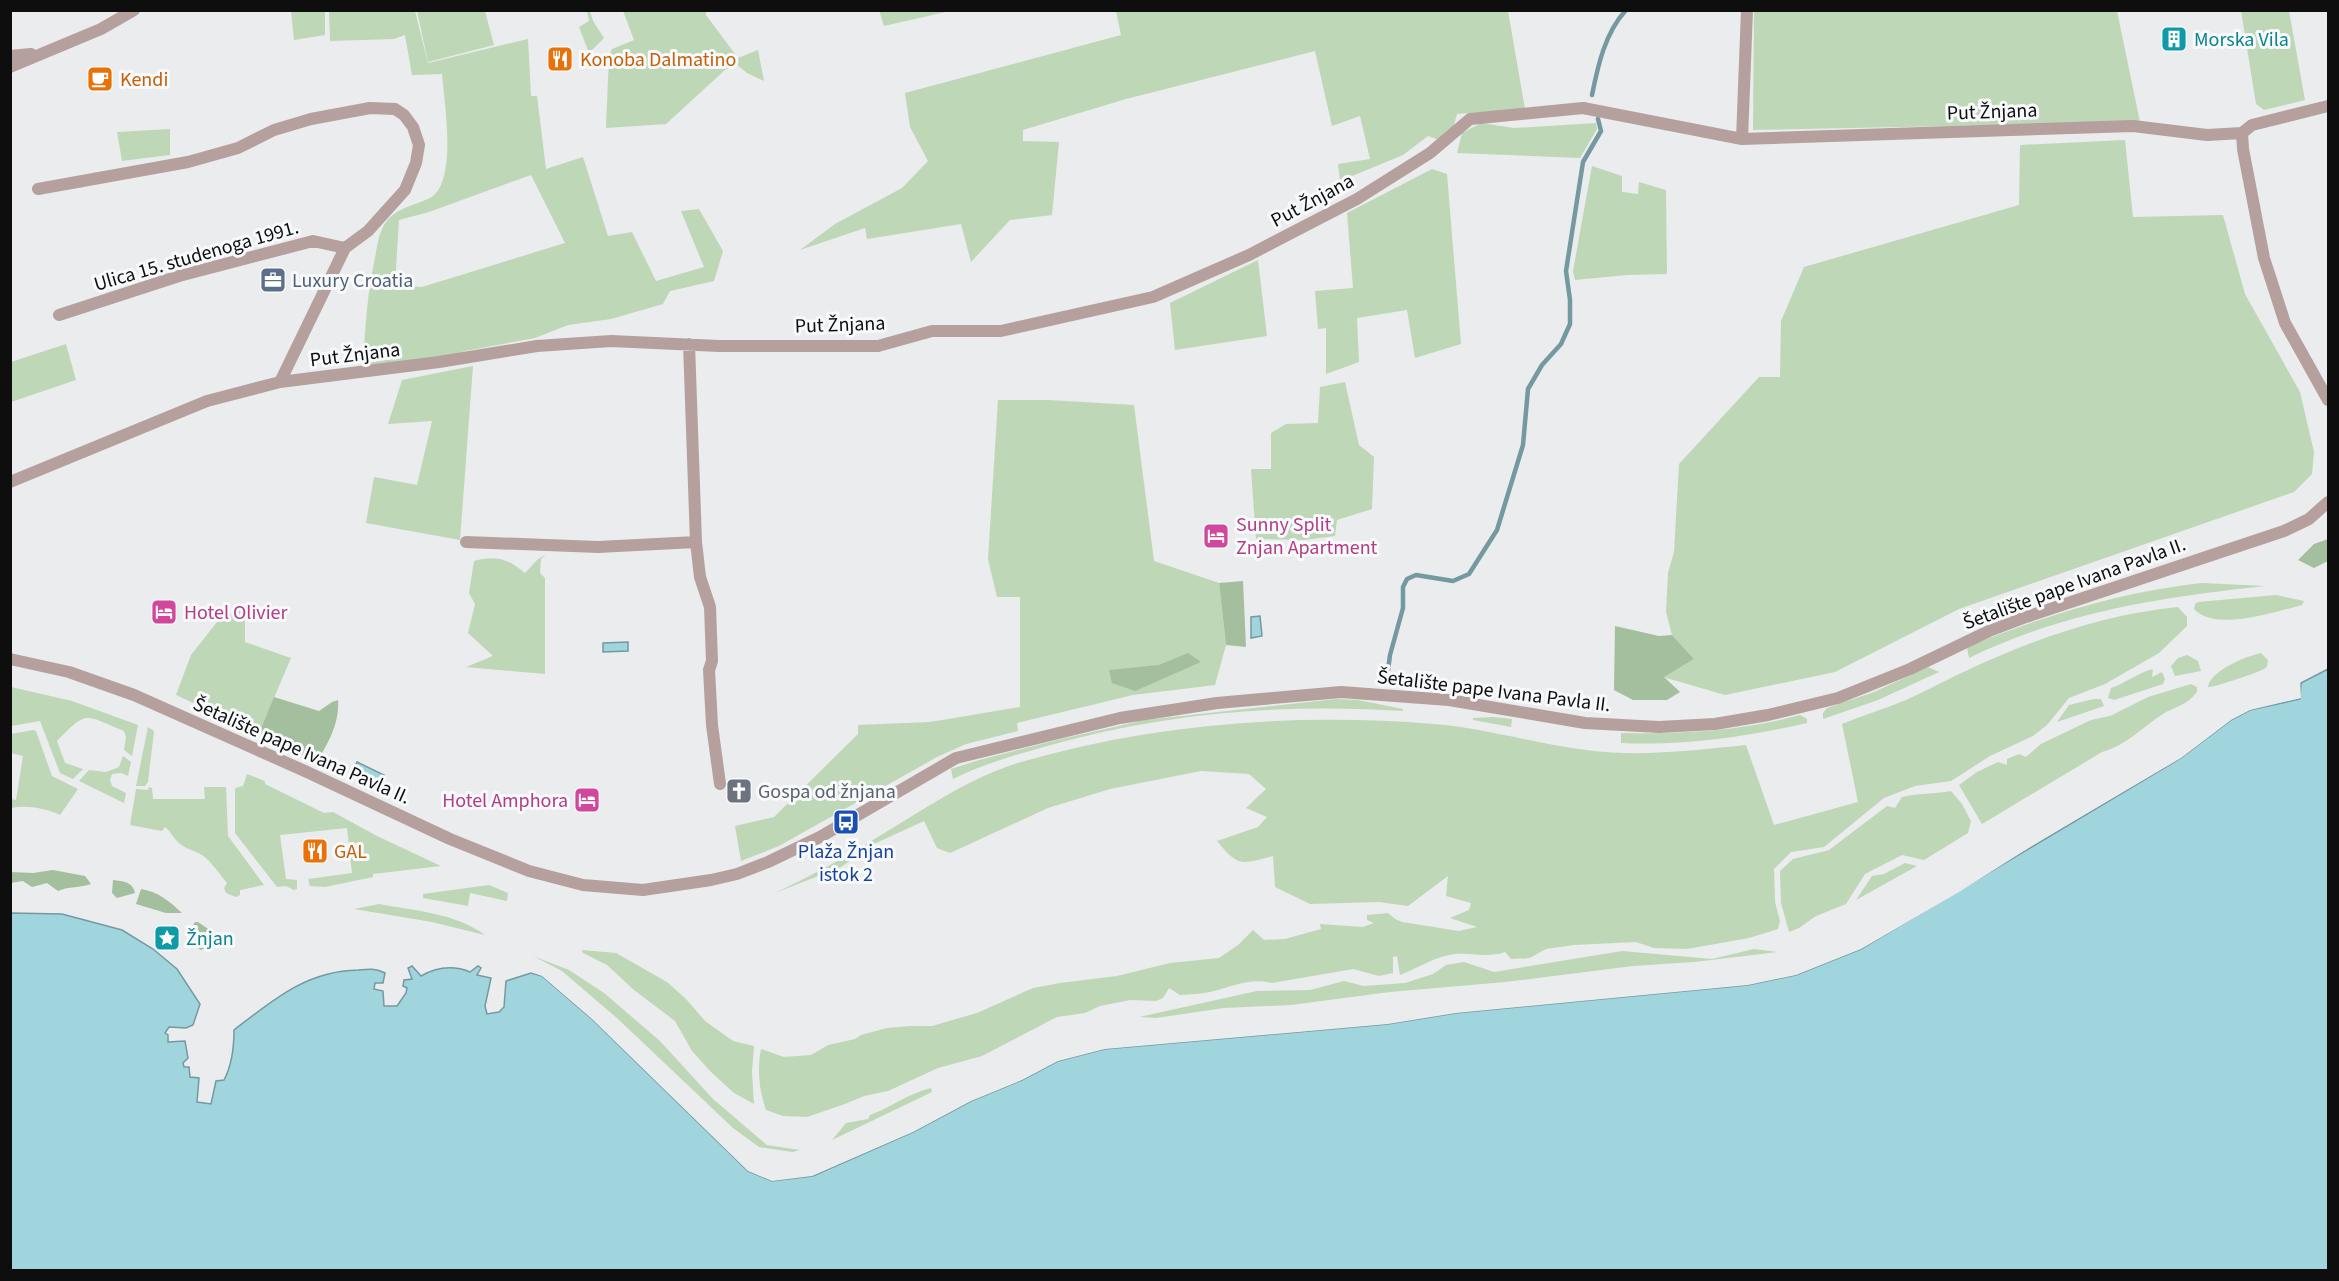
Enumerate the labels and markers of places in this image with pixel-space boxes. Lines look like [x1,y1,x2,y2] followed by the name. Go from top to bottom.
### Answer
[2159,24,2189,54] building icon: Morska Vila
[2194,26,2289,54] place label: Morska Vila
[545,44,575,74] restaurant icon: Konoba Dalmatino
[580,46,736,74] place label: Konoba Dalmatino
[85,64,115,94] cafe icon: Kendi
[120,66,168,94] place label: Kendi
[258,265,288,295] office icon: Luxury Croatia
[292,267,413,295] place label: Luxury Croatia
[1236,511,1378,562] place label: Sunny Split Znjan Apartment
[1201,521,1231,551] hotel icon: Sunny Split Znjan Apartment
[149,597,179,627] hotel icon: Hotel Olivier
[184,599,288,627] place label: Hotel Olivier
[724,776,754,806] church icon: Gospa od žnjana
[758,778,896,806] place label: Gospa od žnjana
[572,785,602,815] hotel icon: Hotel Amphora
[442,787,568,815] place label: Hotel Amphora
[831,807,861,837] bus stop icon: Plaža Žnjan istok 2
[300,836,330,866] restaurant icon: GAL
[334,838,367,866] place label: GAL
[798,838,894,889] place label: Plaža Žnjan istok 2
[152,923,182,953] place icon: Žnjan
[186,925,234,953] place label: Žnjan

